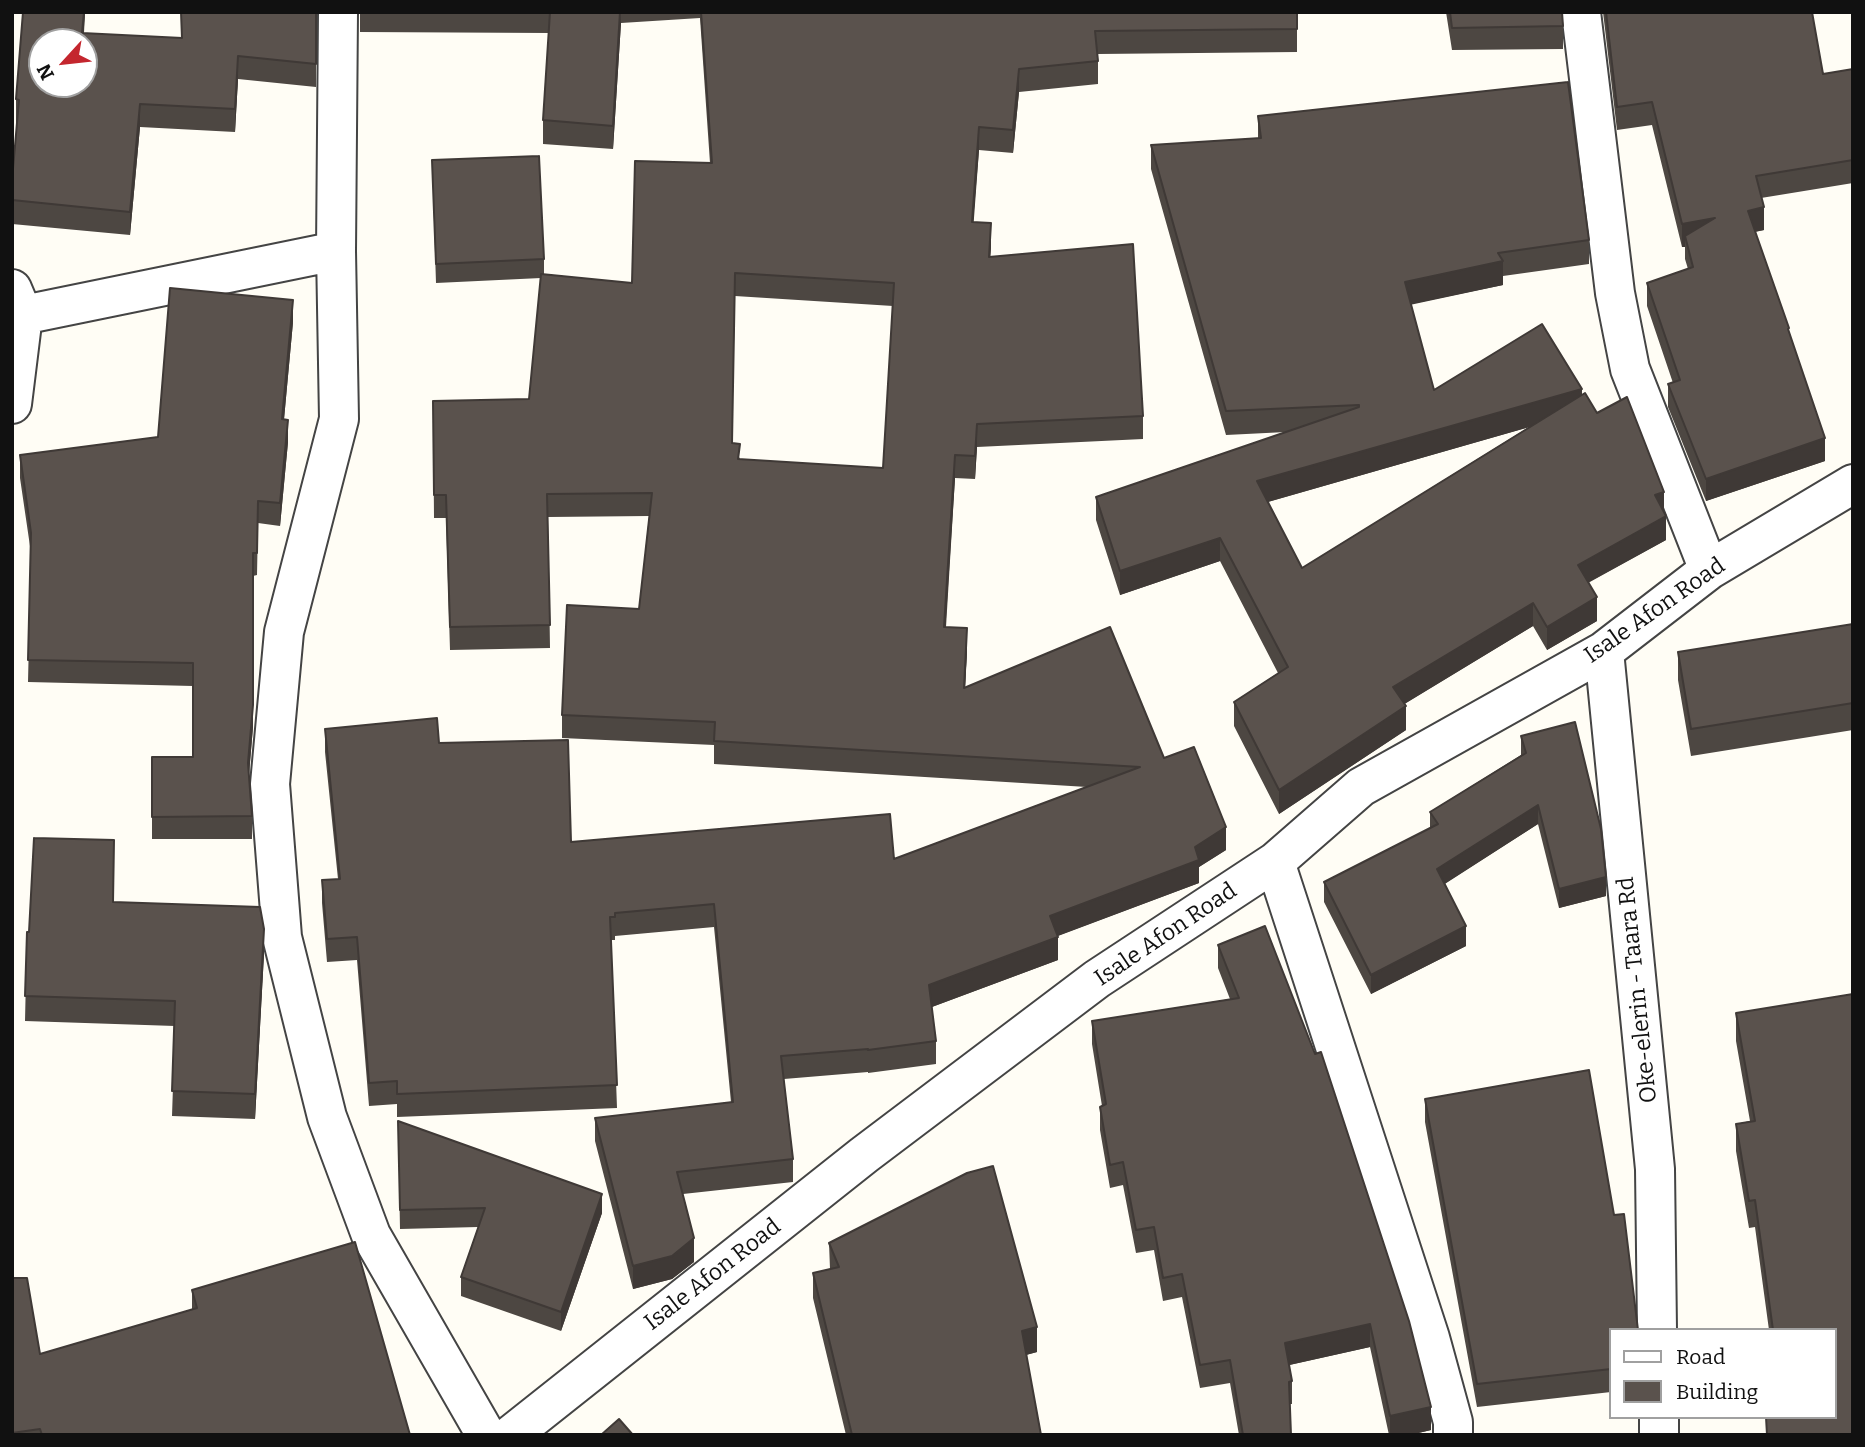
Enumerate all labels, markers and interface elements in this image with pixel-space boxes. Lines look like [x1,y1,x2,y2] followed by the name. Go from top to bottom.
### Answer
[28,28,98,98] north arrow
[32,60,59,84] text: N
[1579,552,1731,670] street label: Isale Afon Road
[1612,876,1664,1104] street label: Oke-elerin - Taara Rd
[1090,877,1242,993] street label: Isale Afon Road
[639,1213,787,1337] street label: Isale Afon Road
[1610,1328,1837,1419] legend
[1676,1344,1725,1370] text: Road
[1676,1379,1758,1405] text: Building

